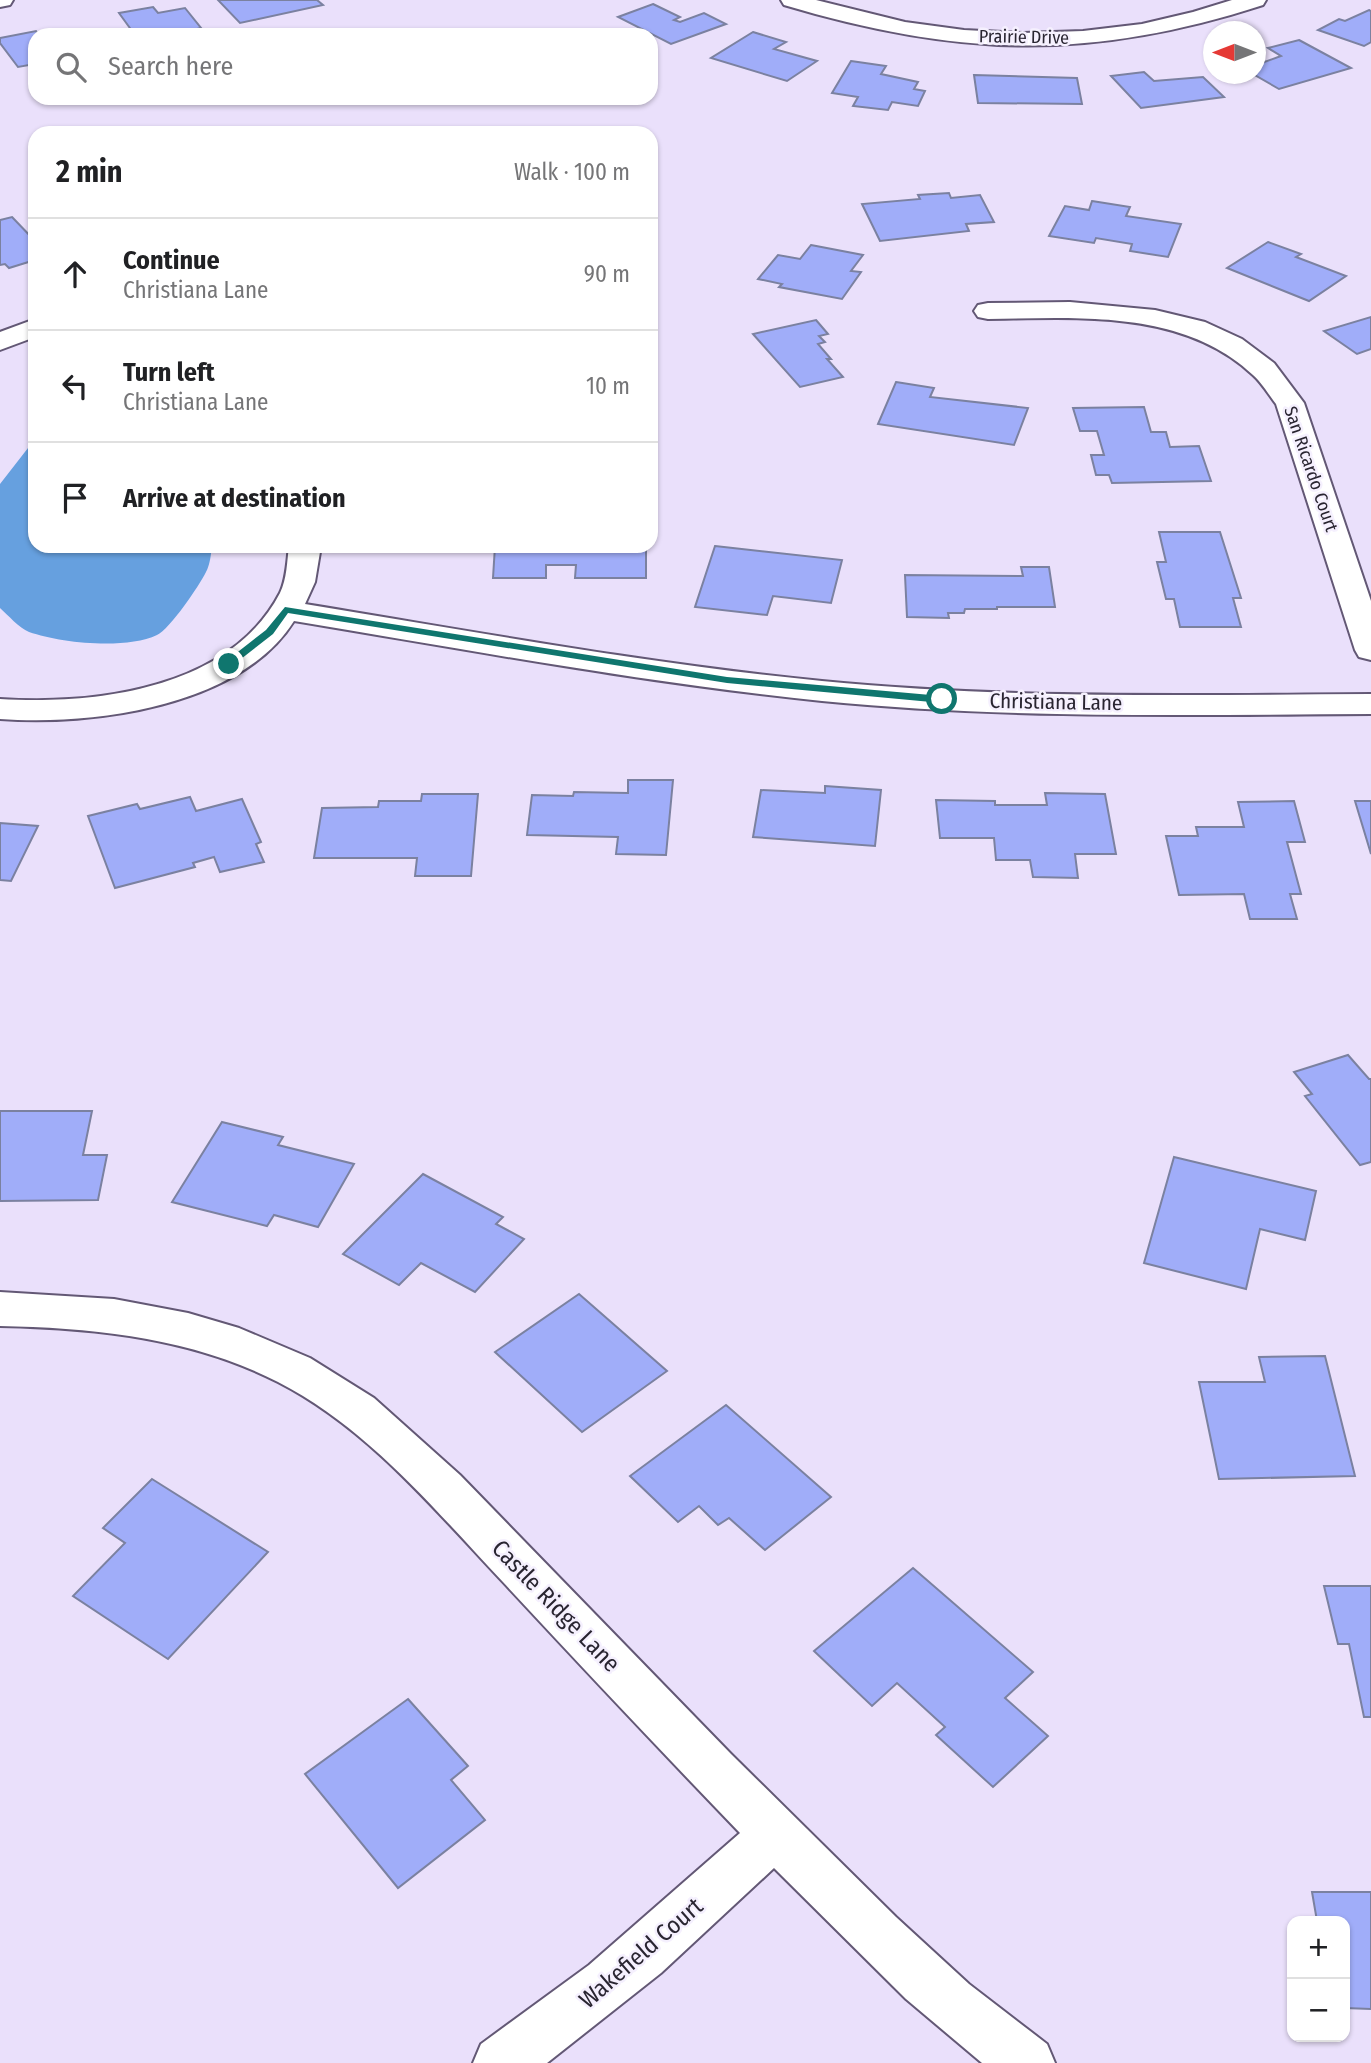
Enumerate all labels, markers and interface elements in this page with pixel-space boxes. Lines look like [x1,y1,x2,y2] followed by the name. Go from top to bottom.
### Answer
[1203,21,1266,84] north arrow
[979,25,1069,49] street label: Prairie Drive
[28,28,658,105] search box
[52,48,90,86] icon: search
[108,51,233,82] text: Search here
[56,154,123,190] text: 2 min
[514,158,630,186] text: Walk · 100 m
[123,245,220,276] text: Continue
[56,255,94,293] icon: ahead
[584,260,630,288] text: 90 m
[123,276,268,304] text: Christiana Lane
[123,357,215,388] text: Turn left
[56,367,94,405] icon: left
[586,372,630,400] text: 10 m
[123,388,268,416] text: Christiana Lane
[1279,403,1343,535] street label: San Ricardo Court
[56,479,94,517] icon: arrive
[123,483,346,514] text: Arrive at destination
[213,648,244,679] route end
[926,683,957,714] route start
[989,688,1123,716] street label: Christiana Lane
[486,1534,626,1678] street label: Castle Ridge Lane
[574,1892,708,2014] street label: Wakefield Court
[1287,1916,1350,2042] map controls
[1287,1916,1350,1979] button: +
[1287,1979,1350,2042] button: −

